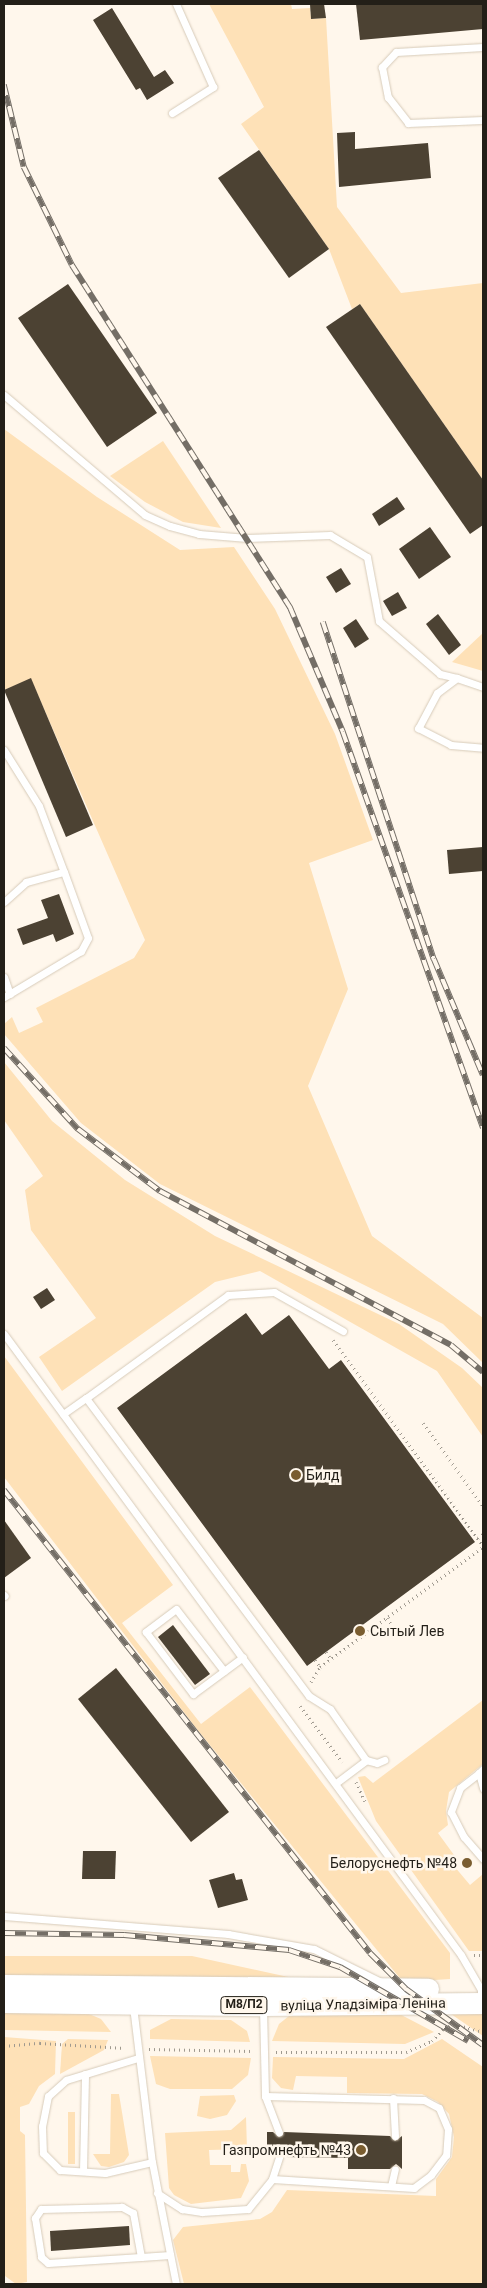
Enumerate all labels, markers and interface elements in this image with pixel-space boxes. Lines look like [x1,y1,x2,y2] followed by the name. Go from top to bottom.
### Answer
[306,1467,339,1483] place label: Билд
[290,1469,302,1481] marker: Билд
[370,1623,444,1639] place label: Сытый Лев
[354,1625,366,1637] marker: Сытый Лев
[330,1855,457,1871] place label: Белоруснефть №48
[461,1857,473,1869] marker: Белоруснефть №48
[280,1994,446,2014] street label: вуліца Уладзіміра Леніна
[220,1996,268,2014] road number: М8/П2
[223,2142,351,2158] place label: Газпромнефть №43
[355,2144,367,2156] marker: Газпромнефть №43

